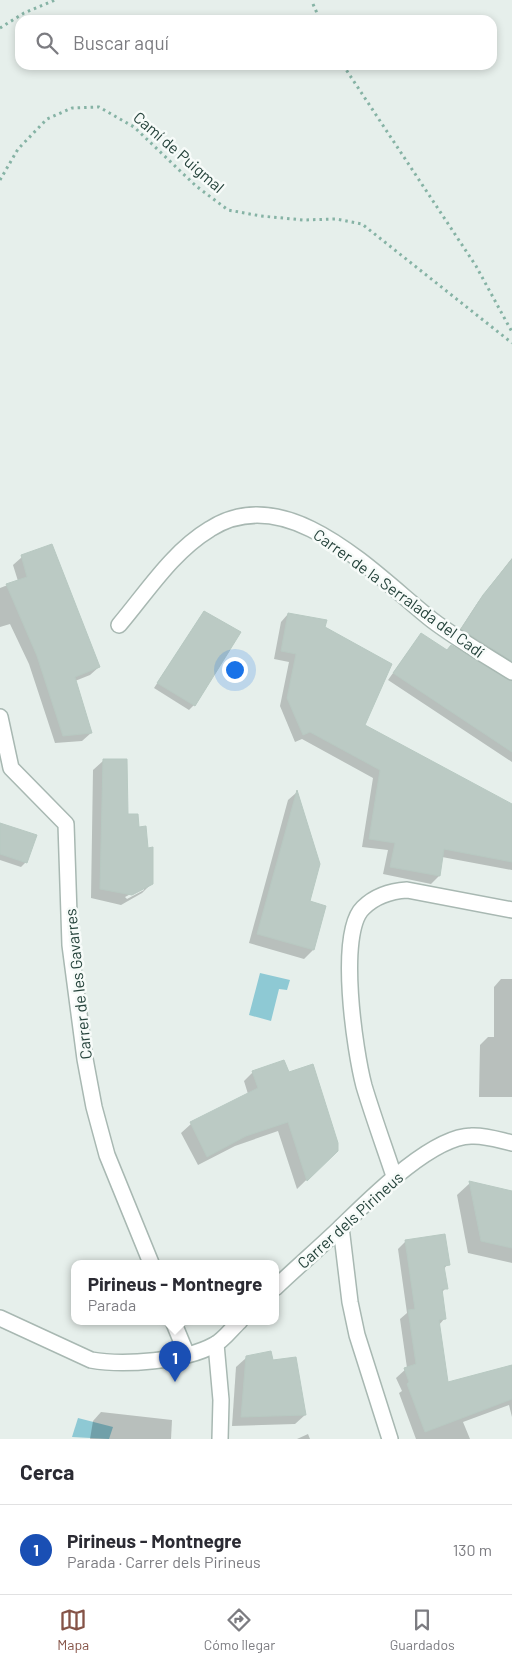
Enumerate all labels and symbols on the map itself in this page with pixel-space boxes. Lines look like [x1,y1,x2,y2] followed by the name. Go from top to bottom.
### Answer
[130,107,229,196] street label: Camí de Puigmal
[310,524,489,661] street label: Carrer de la Serralada del Cadí
[222,657,248,683] your location
[60,908,95,1060] street label: Carrer de les Gavarres
[293,1167,406,1272] street label: Carrer dels Pirineus
[159,1341,191,1382] pin: 1

